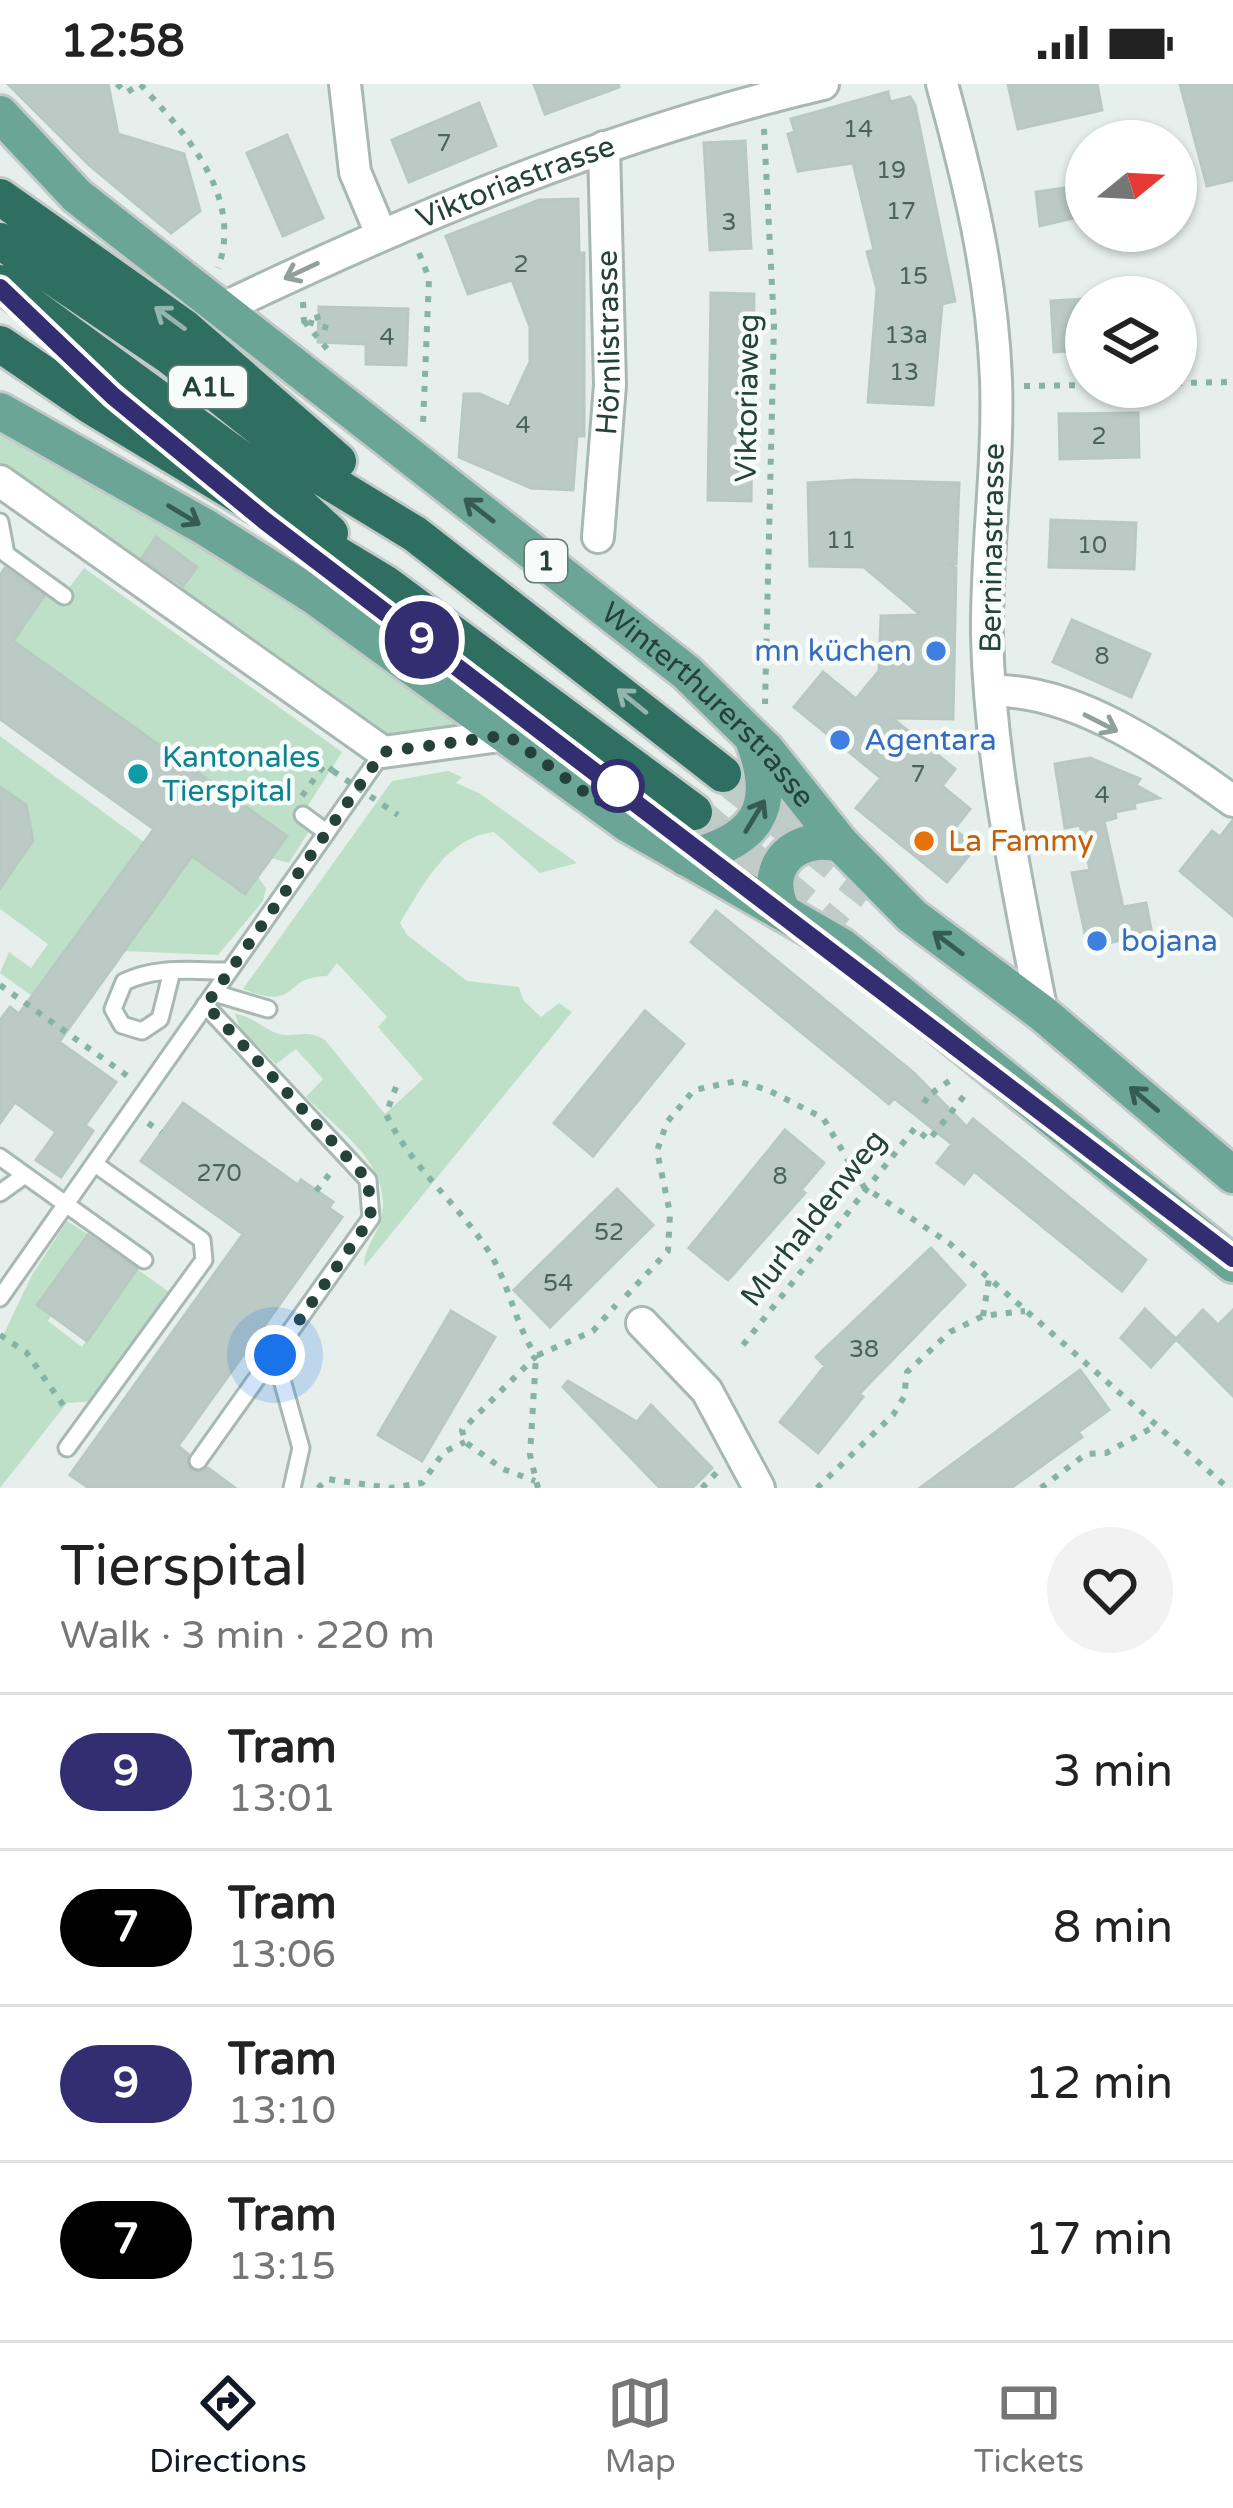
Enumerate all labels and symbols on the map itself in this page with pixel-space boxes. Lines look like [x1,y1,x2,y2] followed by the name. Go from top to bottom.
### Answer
[843,115,873,144] house number: 14
[1065,120,1197,252] north arrow
[411,128,620,237] street label: Viktoriastrasse
[436,129,452,158] house number: 7
[876,156,906,185] house number: 19
[886,197,916,226] house number: 17
[721,208,737,237] house number: 3
[588,249,629,436] street label: Hörnlistrasse
[513,250,529,279] house number: 2
[284,261,320,283] one-way arrow
[898,262,928,291] house number: 15
[154,306,187,331] one-way arrow
[728,313,767,483] street label: Viktoriaweg
[884,321,928,350] house number: 13a
[379,323,395,352] house number: 4
[889,358,919,387] house number: 13
[169,366,247,408] road number: A1L
[515,411,531,440] house number: 4
[1091,422,1107,451] house number: 2
[972,443,1013,653] street label: Berninastrasse
[463,498,496,523] one-way arrow
[166,503,200,527] one-way arrow
[826,526,856,555] house number: 11
[1077,531,1107,560] house number: 10
[525,540,567,582] road number: 1
[593,595,823,815] street label: Winterthurerstrasse
[383,601,461,679] line badge: 9
[754,633,912,670] place label: mn küchen
[923,638,949,664] marker: mn küchen
[1094,642,1110,671] house number: 8
[617,687,648,715] one-way arrow
[1082,712,1118,735] one-way arrow
[864,722,997,759] place label: Agentara
[827,727,853,753] marker: Agentara
[162,739,320,810] place label: Kantonales Tierspital
[910,760,926,789] house number: 7
[125,761,151,787] marker: Kantonales Tierspital
[593,761,643,811] unlabelled marker
[1094,781,1110,810] house number: 4
[743,799,767,834] one-way arrow
[948,823,1094,860] place label: La Fammy
[911,828,937,854] marker: La Fammy
[1121,923,1218,960] place label: bojana
[1084,928,1110,954] marker: bojana
[932,930,965,956] one-way arrow
[1129,1086,1160,1113] one-way arrow
[733,1122,894,1314] street label: Murhaldenweg
[196,1159,242,1188] house number: 270
[772,1162,788,1191] house number: 8
[594,1218,624,1247] house number: 52
[543,1269,573,1298] house number: 54
[245,1325,305,1385] your location
[849,1335,879,1364] house number: 38

